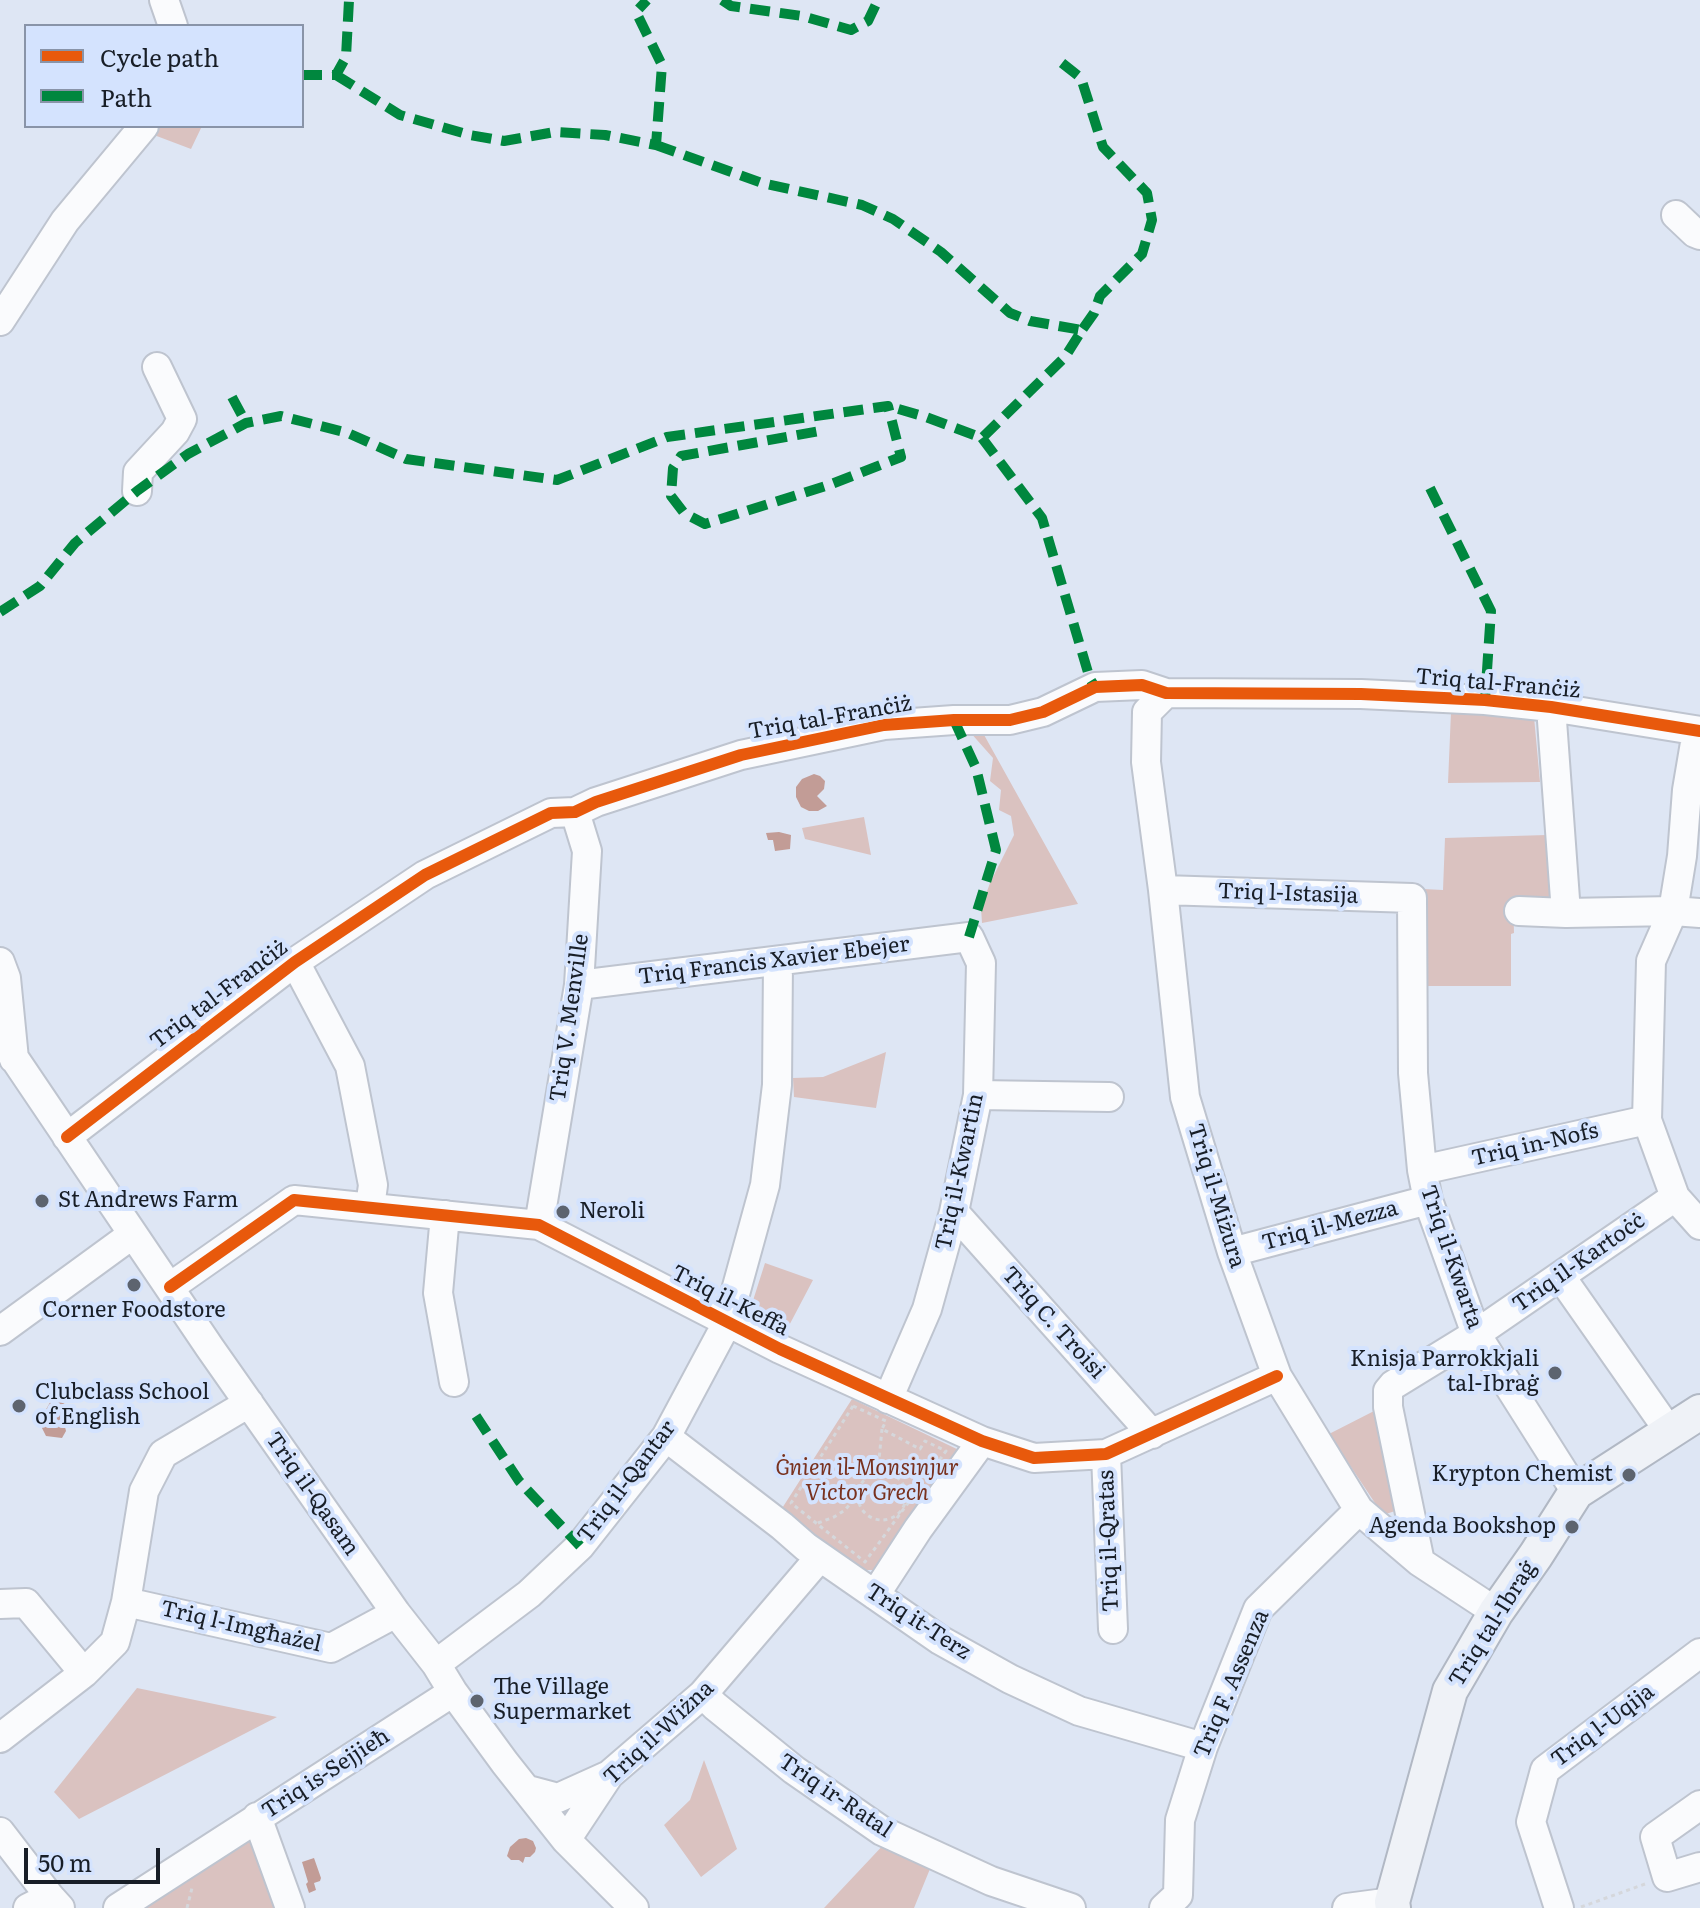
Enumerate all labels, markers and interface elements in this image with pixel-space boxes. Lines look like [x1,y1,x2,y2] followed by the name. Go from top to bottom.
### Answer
[24,24,304,128] legend
[100,39,219,74] text: Cycle path
[100,79,152,114] text: Path
[1415,664,1581,704] street label: Triq tal-Franċiż
[746,691,914,745] street label: Triq tal-Franċiż
[1217,878,1359,910] street label: Triq l-Istasija
[637,931,911,991] street label: Triq Francis Xavier Ebejer
[545,932,595,1104] street label: Triq V. Menville
[145,935,293,1055] street label: Triq tal-Franċiż
[930,1091,990,1253] street label: Triq il-Kwartin
[1469,1118,1601,1172] street label: Triq in-Nofs
[1182,1121,1250,1271] street label: Triq il-Miżura
[1414,1182,1488,1332] street label: Triq il-Kwarta
[58,1188,238,1214] place label: St Andrews Farm
[33,1192,51,1210] marker: St Andrews Farm
[1259,1195,1401,1257] street label: Triq il-Mezza
[579,1199,645,1225] place label: Neroli
[554,1203,572,1221] marker: Neroli
[1508,1208,1650,1318] street label: Triq il-Kartoċċ
[667,1260,793,1342] street label: Triq il-Keffa
[996,1262,1110,1384] street label: Triq C. Troisi
[125,1276,143,1294] marker: Corner Foodstore
[42,1298,226,1324] place label: Corner Foodstore
[1350,1347,1539,1398] place label: Knisja Parrokkjali tal-Ibraġ
[1546,1364,1564,1382] marker: Knisja Parrokkjali tal-Ibraġ
[35,1380,209,1432] place label: Clubclass School of English
[10,1397,28,1415] marker: Clubclass School of English
[572,1416,682,1548] street label: Triq il-Qantar
[260,1427,364,1561] street label: Triq il-Qasam
[775,1456,959,1508] park label: Ġnien il-Monsinjur Victor Grech
[1432,1462,1613,1488] place label: Krypton Chemist
[1620,1466,1638,1484] marker: Krypton Chemist
[1093,1470,1125,1612] street label: Triq il-Qratas
[1369,1514,1556,1540] place label: Agenda Bookshop
[1563,1518,1581,1536] marker: Agenda Bookshop
[1444,1556,1542,1692] street label: Triq tal-Ibraġ
[861,1578,975,1666] street label: Triq it-Terz
[158,1596,324,1658] street label: Triq l-Imgħażel
[1189,1606,1275,1762] street label: Triq F. Assenza
[493,1675,631,1726] place label: The Village Supermarket
[599,1675,719,1791] street label: Triq il-Wiżna
[1546,1679,1660,1773] street label: Triq l-Uqija
[468,1692,486,1710] marker: The Village Supermarket
[257,1723,395,1825] street label: Triq is-Sejjieħ
[773,1748,897,1844] street label: Triq ir-Ratal
[28,1832,164,1882] scale bar
[38,1844,92,1879] text: 50 m

